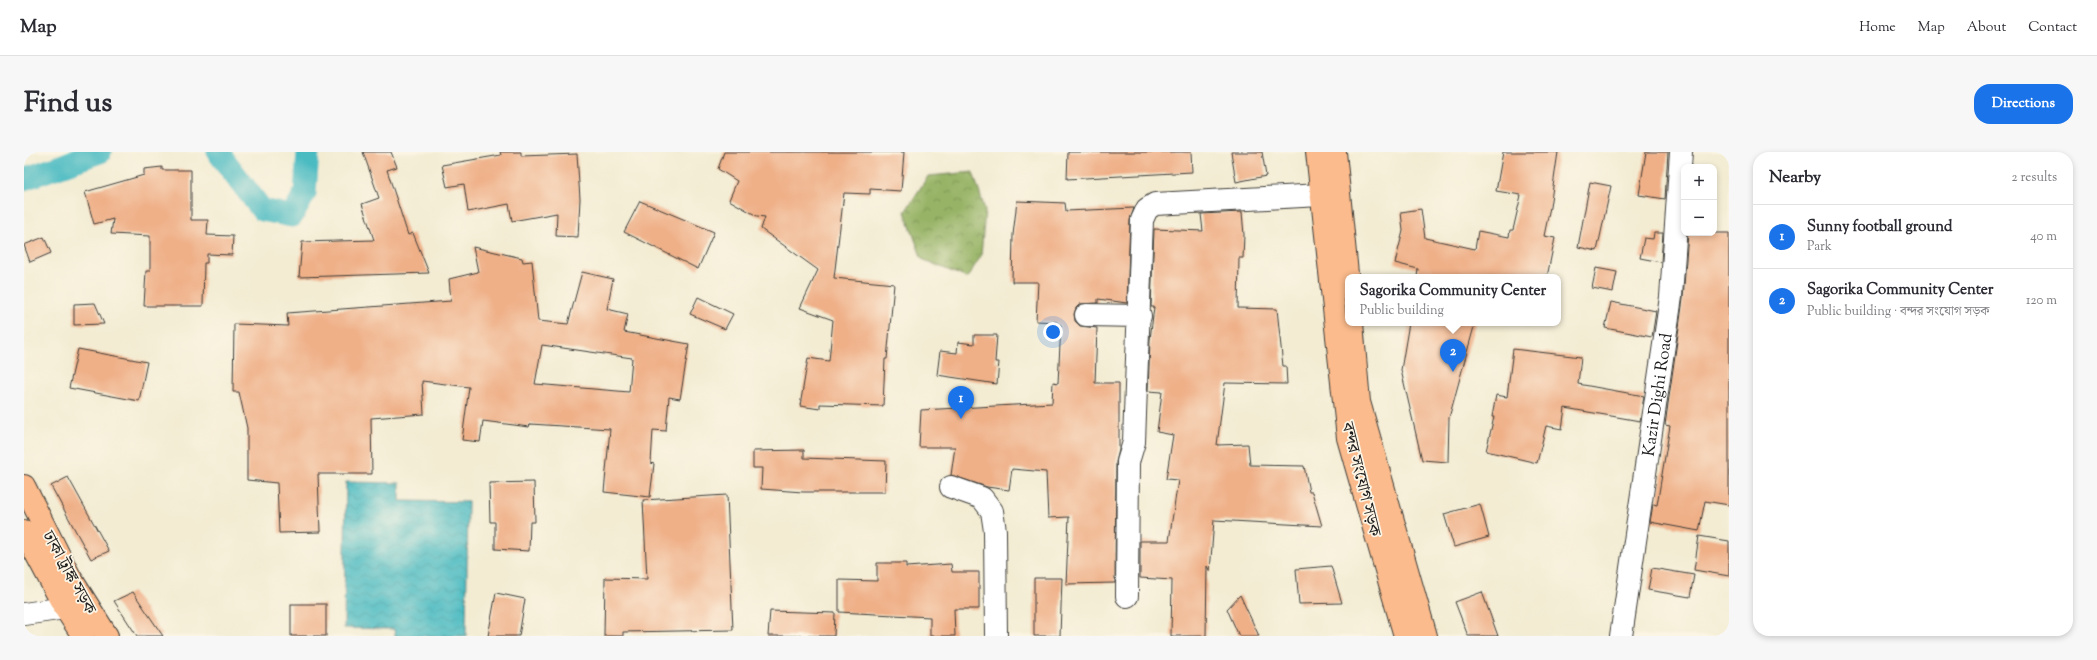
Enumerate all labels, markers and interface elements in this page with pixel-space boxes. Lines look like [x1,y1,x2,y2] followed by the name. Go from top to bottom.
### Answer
[20,14,57,41] text: Map
[1859,18,1896,38] text: Home
[1918,18,1945,38] text: Map
[1967,18,2006,38] text: About
[2028,18,2077,38] text: Contact
[24,84,112,124] text: Find us
[1974,84,2073,124] button: Directions
[1681,164,1717,236] map controls
[1681,164,1717,200] button: +
[1769,166,1821,190] text: Nearby
[2012,169,2057,187] text: 2 results
[1681,200,1717,236] button: −
[1807,217,1952,238] text: Sunny football ground
[1780,228,1784,246] text: 1
[2030,228,2057,246] text: 40 m
[1807,238,1832,256] text: Park
[1345,274,1561,326] popup
[1807,280,1993,301] text: Sagorika Community Center
[1360,281,1546,302] text: Sagorika Community Center
[1779,292,1785,310] text: 2
[2026,292,2057,310] text: 120 m
[1360,302,1444,320] text: Public building
[1807,303,1989,321] text: Public building · বন্দর সংযোগ সড়ক
[1043,322,1063,342] your location
[1638,331,1680,458] street label: Kazir Dighi Road
[1440,339,1466,372] pin: 2
[948,386,974,419] pin: 1
[1334,419,1386,540] street label: বন্দর সংযোগ সড়ক
[35,526,102,620] street label: ঢাকা ট্রাঙ্ক সড়ক

